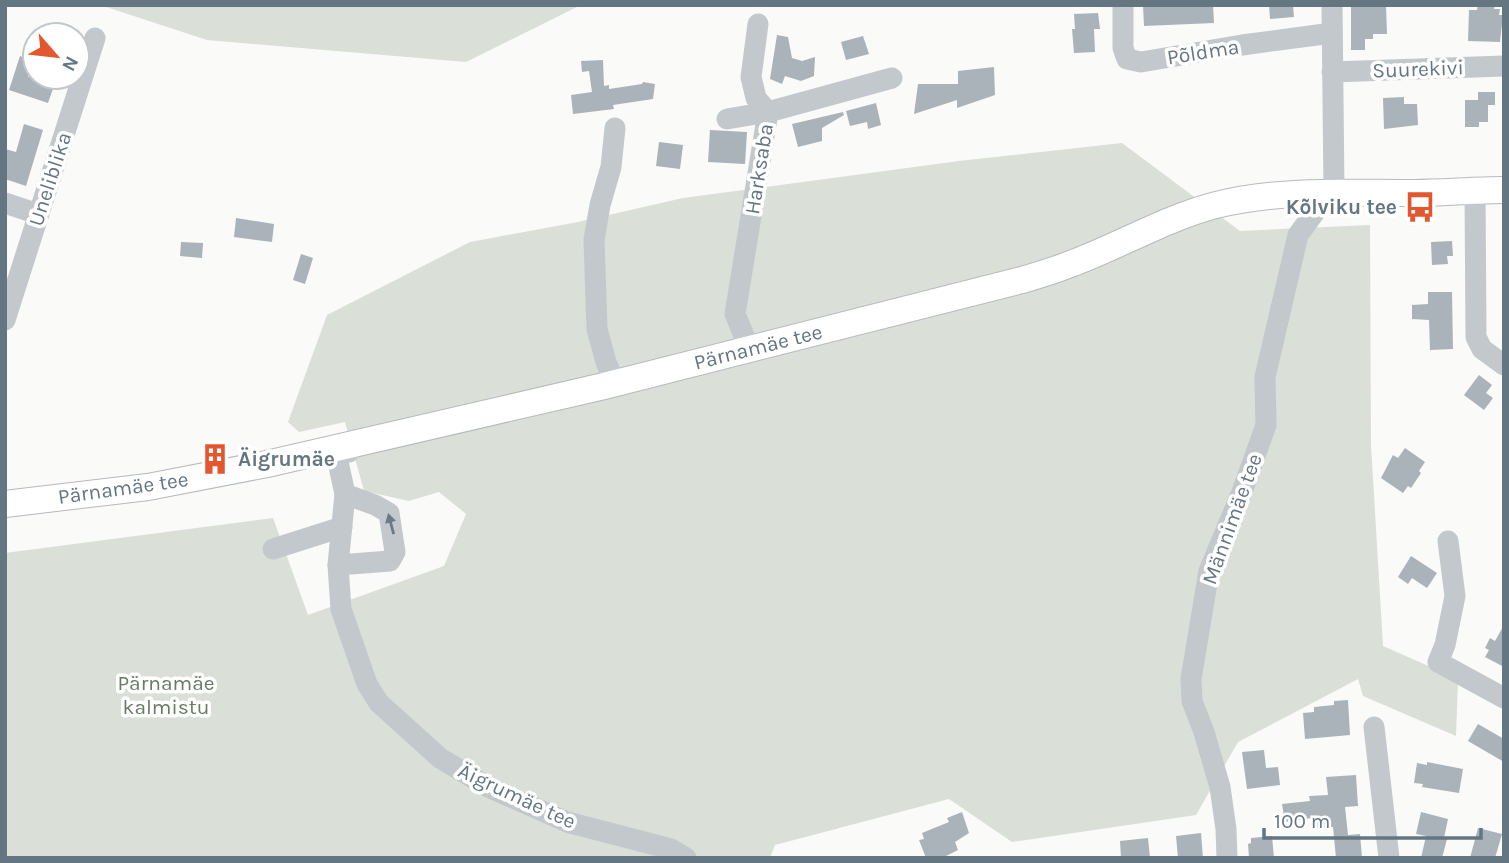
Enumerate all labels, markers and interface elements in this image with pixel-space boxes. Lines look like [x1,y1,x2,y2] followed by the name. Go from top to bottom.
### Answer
[21,21,91,91] north arrow
[1165,34,1241,70] street label: Põldma
[57,52,83,75] text: N
[1372,55,1464,83] street label: Suurekivi
[740,122,778,216] street label: Harksaba
[24,129,76,229] street label: Uneliblika
[1403,190,1437,224] bus stop icon: Kõlviku tee
[1286,195,1397,219] place label: Kõlviku tee
[691,319,825,375] street label: Pärnamäe tee
[198,442,232,476] building icon: Äigrumäe
[238,447,335,471] place label: Äigrumäe
[1197,450,1267,588] street label: Männimäe tee
[56,467,190,509] street label: Pärnamäe tee
[385,513,395,534] one-way arrow
[118,671,215,719] park label: Pärnamäe kalmistu
[454,758,580,834] street label: Äigrumäe tee
[1264,796,1481,840] scale bar
[1274,809,1331,833] text: 100 m

